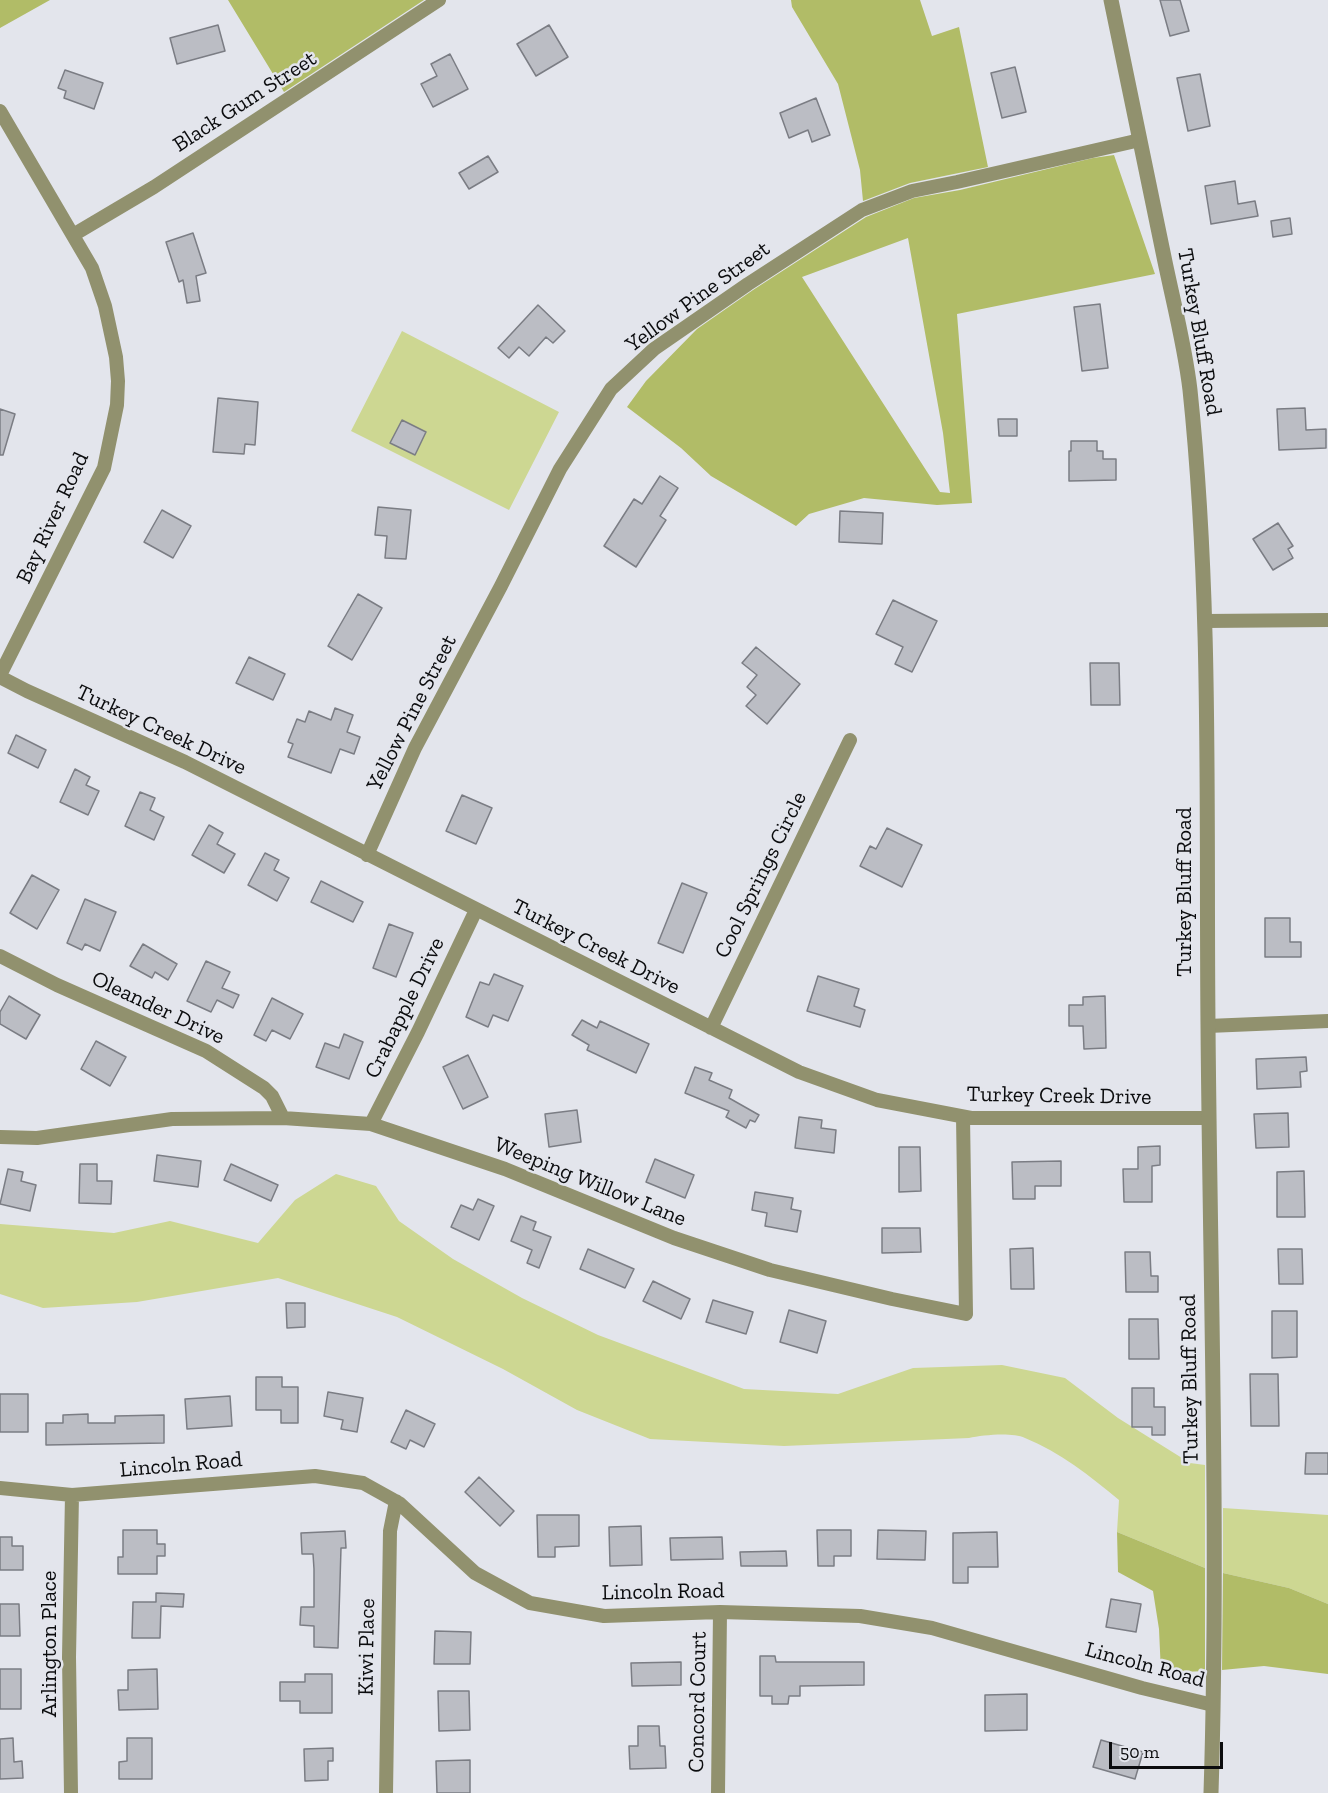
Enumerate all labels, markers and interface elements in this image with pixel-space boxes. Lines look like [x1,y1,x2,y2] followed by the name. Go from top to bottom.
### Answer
[168,46,322,158] street label: Black Gum Street
[621,236,775,358] street label: Yellow Pine Street
[1171,246,1227,418] street label: Turkey Bluff Road
[11,448,95,588] street label: Bay River Road
[361,631,463,795] street label: Yellow Pine Street
[72,679,250,781] street label: Turkey Creek Drive
[709,787,813,963] street label: Cool Springs Circle
[1172,807,1198,977] street label: Turkey Bluff Road
[508,893,684,1001] street label: Turkey Creek Drive
[359,933,451,1083] street label: Crabapple Drive
[87,966,229,1050] street label: Oleander Drive
[966,1081,1152,1111] street label: Turkey Creek Drive
[490,1131,690,1233] street label: Weeping Willow Lane
[1175,1294,1205,1464] street label: Turkey Bluff Road
[119,1446,243,1484] street label: Lincoln Road
[37,1571,63,1717] street label: Arlington Place
[601,1578,725,1606] street label: Lincoln Road
[353,1598,381,1696] street label: Kiwi Place
[684,1631,712,1773] street label: Concord Court
[1082,1636,1208,1694] street label: Lincoln Road
[1112,1730,1226,1768] scale bar
[1120,1741,1159,1763] text: 50 m

